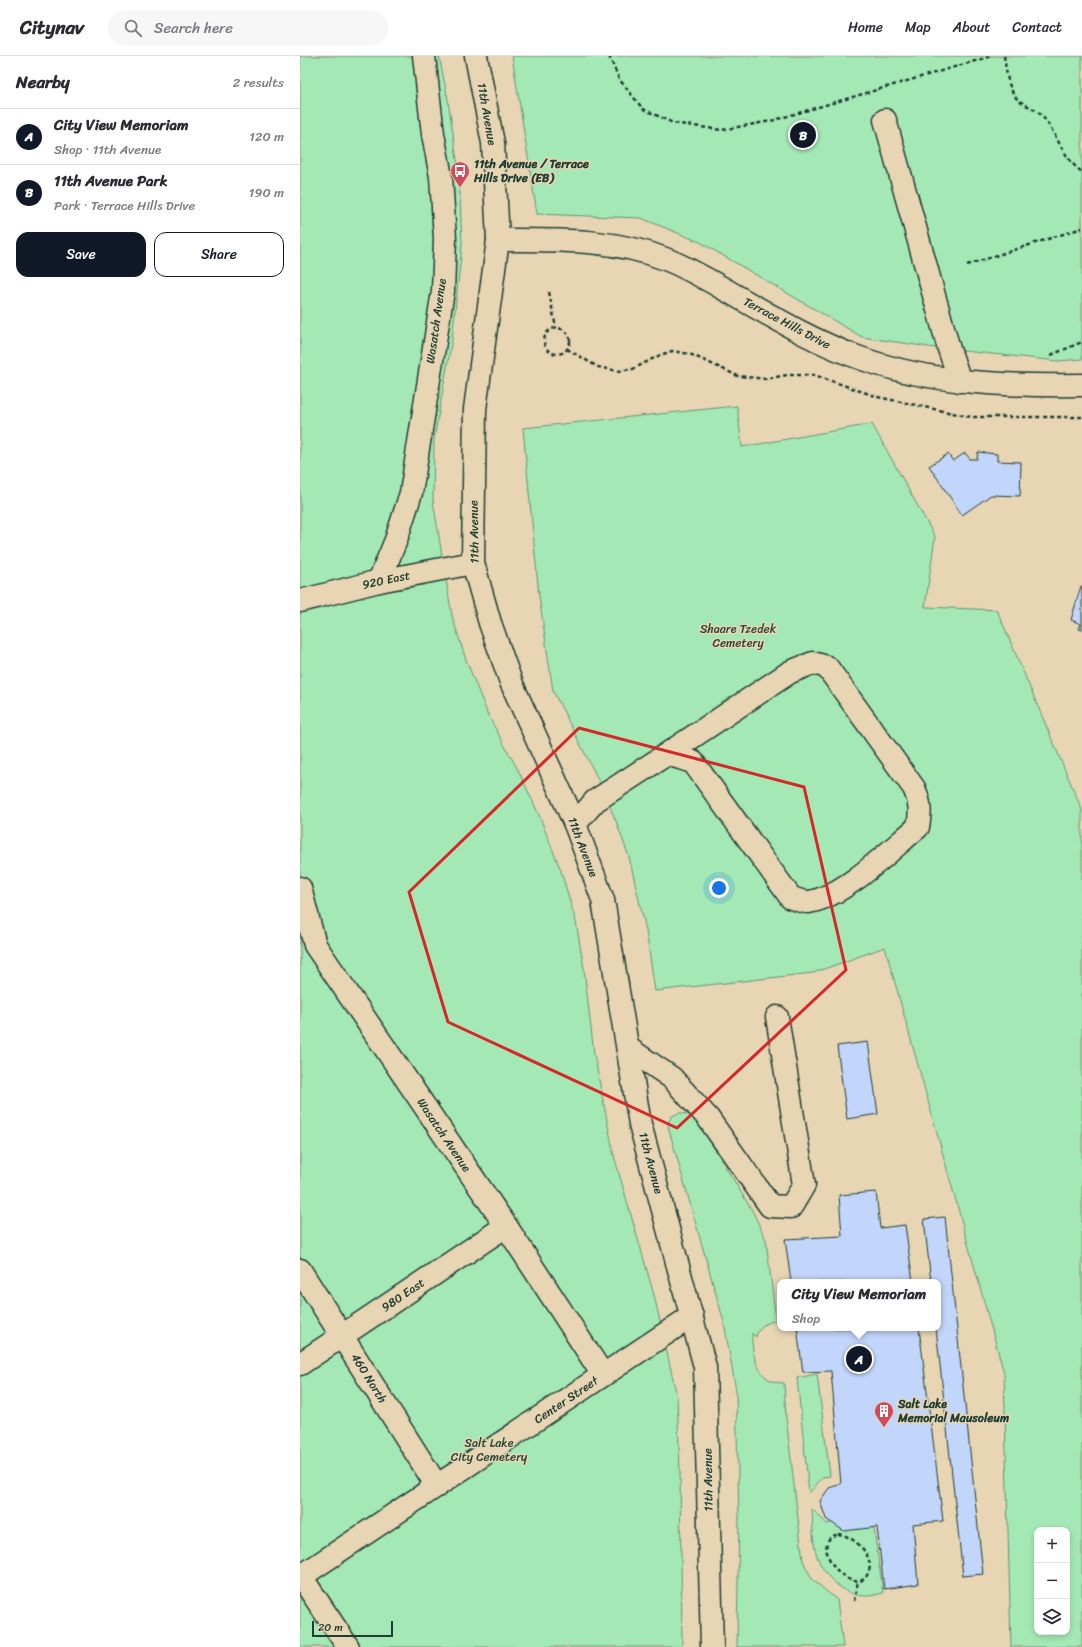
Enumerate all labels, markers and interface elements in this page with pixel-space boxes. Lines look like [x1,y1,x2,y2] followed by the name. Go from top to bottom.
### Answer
[108,10,388,46] search box
[20,11,84,44] text: Citynav
[154,15,233,41] text: Search here
[848,15,883,40] text: Home
[905,15,931,40] text: Map
[953,15,990,40] text: About
[1012,15,1062,40] text: Contact
[122,17,144,39] icon: search
[16,67,70,97] text: Nearby
[233,71,284,94] text: 2 results
[471,81,503,147] street label: 11th Avenue
[54,112,189,138] text: City View Memoriam
[790,120,816,150] pin: B
[25,125,33,148] text: A
[249,125,284,148] text: 120 m
[54,138,161,161] text: Shop · 11th Avenue
[473,153,589,189] place label: 11th Avenue / Terrace Hills Drive (EB)
[449,160,471,188] bus stop icon: 11th Avenue / Terrace Hills Drive (EB)
[54,168,168,194] text: 11th Avenue Park
[25,181,33,204] text: B
[249,181,284,204] text: 190 m
[54,194,195,217] text: Park · Terrace Hills Drive
[16,232,146,277] button: Save
[154,232,284,277] button: Share
[419,277,453,365] street label: Wasatch Avenue
[739,291,835,355] street label: Terrace Hills Drive
[462,500,486,564] street label: 11th Avenue
[360,564,412,596] street label: 920 East
[700,618,777,654] park label: Shaare Tzedek Cemetery
[561,814,605,881] street label: 11th Avenue
[709,878,729,898] your location
[411,1093,477,1177] street label: Wasatch Avenue
[632,1130,670,1197] street label: 11th Avenue
[377,1272,429,1318] street label: 980 East
[777,1279,941,1331] popup
[792,1281,926,1307] text: City View Memoriam
[792,1307,820,1330] text: Shop
[846,1344,872,1374] pin: A
[345,1348,393,1408] street label: 460 North
[529,1370,604,1430] street label: Center Street
[897,1393,1009,1429] place label: Salt Lake Memorial Mausoleum
[873,1400,895,1428] building icon: Salt Lake Memorial Mausoleum
[451,1432,528,1468] park label: Salt Lake City Cemetery
[696,1448,720,1512] street label: 11th Avenue
[1034,1527,1070,1635] map controls
[1034,1527,1070,1563] button: +
[1034,1563,1070,1599] button: −
[1034,1599,1070,1635] button: layers
[318,1618,343,1637] text: 20 m
[312,1619,393,1638] scale bar

